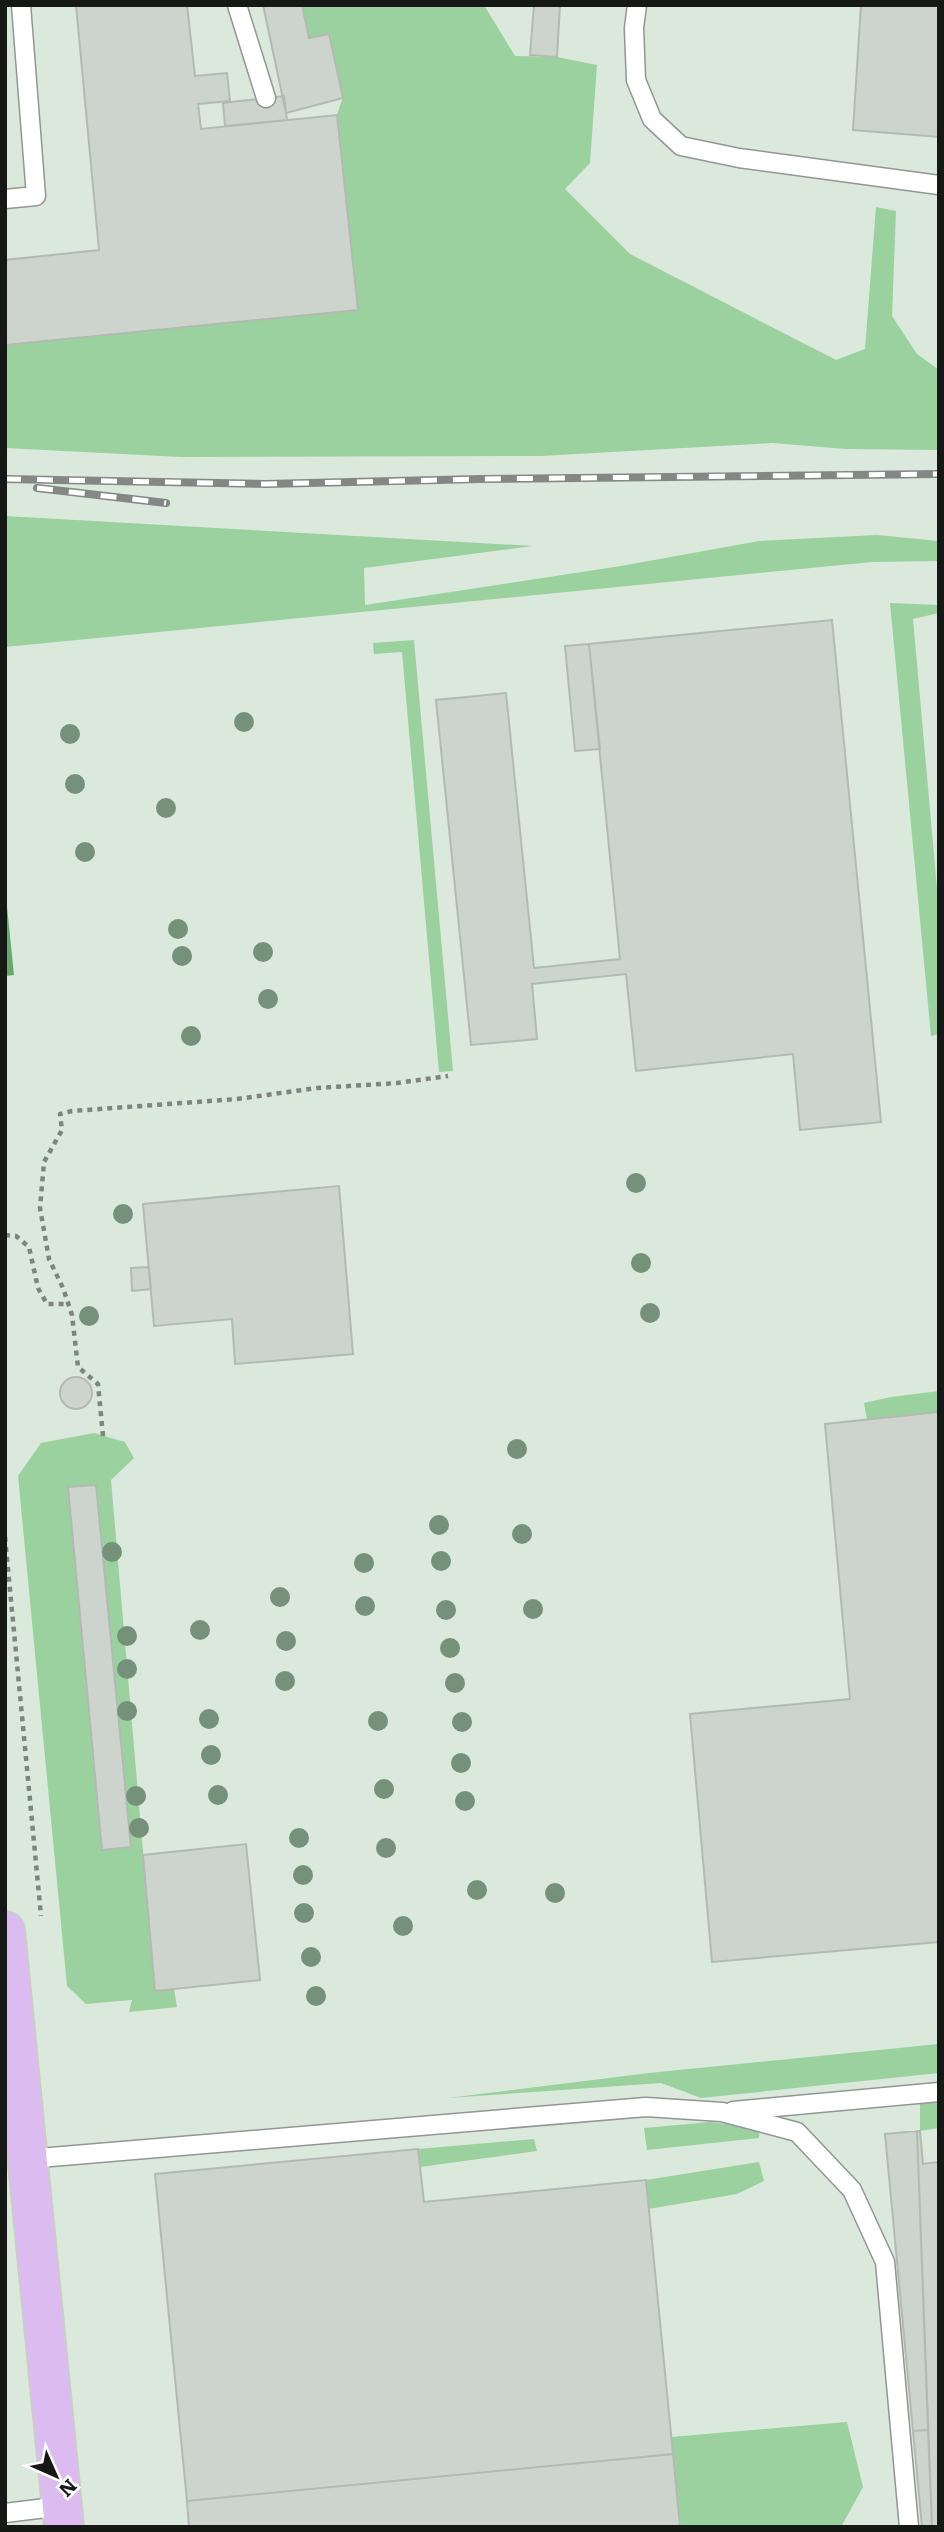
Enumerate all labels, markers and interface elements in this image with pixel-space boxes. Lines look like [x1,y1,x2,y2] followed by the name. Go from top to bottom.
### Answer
[21,2441,91,2511] north arrow
[53,2473,84,2504] text: N

